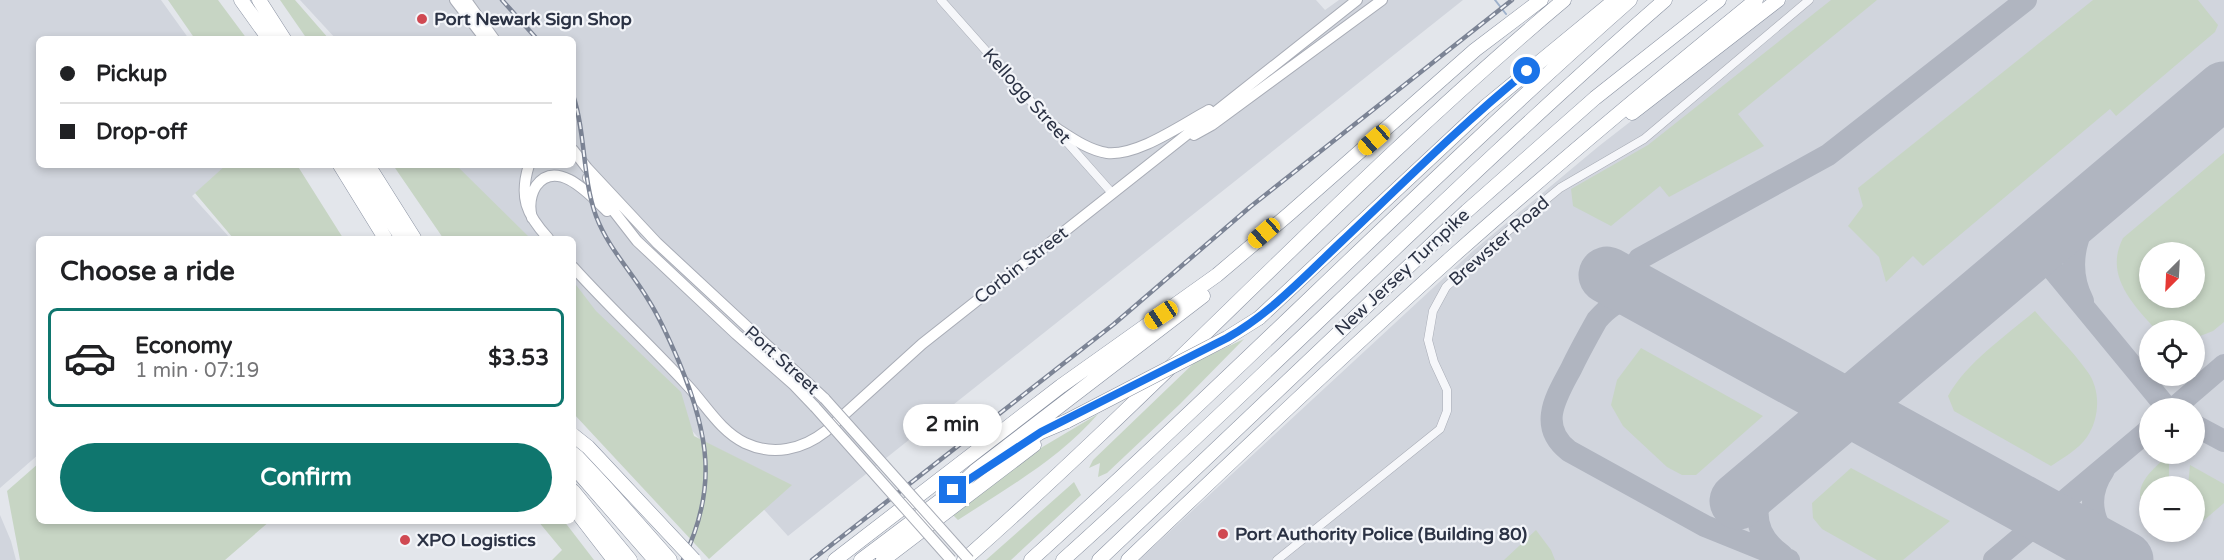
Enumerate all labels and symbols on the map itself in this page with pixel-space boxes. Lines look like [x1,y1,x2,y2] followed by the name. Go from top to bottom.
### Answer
[434,8,632,30] place label: Port Newark Sign Shop
[415,12,429,26] marker: Port Newark Sign Shop
[978,44,1076,148] street label: Kellogg Street
[1513,57,1540,84] route start
[1355,121,1393,159] car
[1444,191,1554,291] street label: Brewster Road
[1330,204,1474,340] street label: New Jersey Turnpike
[1245,214,1283,252] car
[970,221,1072,308] street label: Corbin Street
[2139,242,2205,308] north arrow
[1141,297,1181,333] car
[740,321,824,399] street label: Port Street
[904,403,1002,445] callout: 2 min
[939,476,966,503] route end
[1235,523,1527,545] place label: Port Authority Police (Building 80)
[1216,527,1230,541] marker: Port Authority Police (Building 80)
[417,529,536,551] place label: XPO Logistics
[398,533,412,547] marker: XPO Logistics

